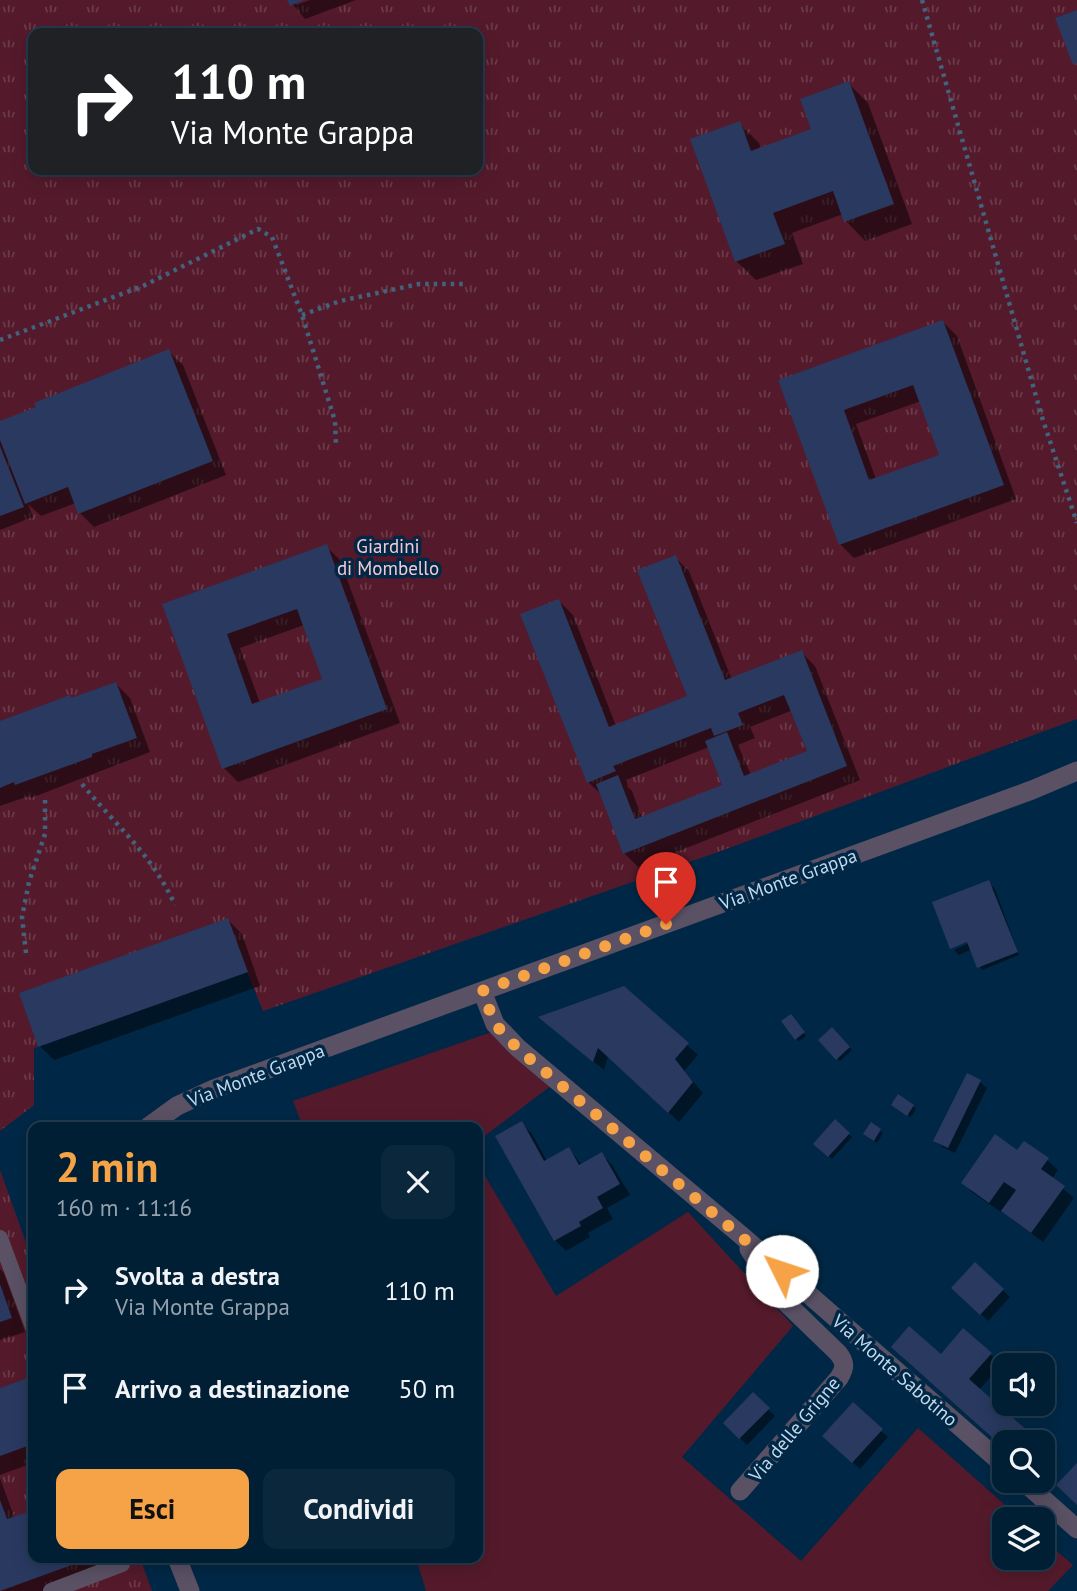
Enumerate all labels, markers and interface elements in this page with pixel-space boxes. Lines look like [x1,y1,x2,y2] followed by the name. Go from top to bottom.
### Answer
[171,49,306,113] text: 110 m
[56,56,147,147] icon: right
[171,111,414,153] text: Via Monte Grappa
[337,534,439,580] park label: Giardini di Mombello
[715,843,860,915] street label: Via Monte Grappa
[636,852,696,924] pin
[647,863,685,901] icon: arrive
[183,1038,328,1112] street label: Via Monte Grappa
[56,1139,158,1194] text: 2 min
[381,1145,455,1219] button: close
[56,1193,192,1222] text: 160 m · 11:16
[745,1234,819,1308] position arrow
[115,1259,280,1292] text: Svolta a destra
[56,1271,94,1309] icon: right
[384,1274,455,1307] text: 110 m
[115,1292,290,1321] text: Via Monte Grappa
[826,1308,963,1431] street label: Via Monte Sabotino
[992,1353,1055,1570] map controls
[992,1353,1055,1416] button: sound
[56,1369,94,1407] icon: arrive
[115,1372,350,1405] text: Arrivo a destinazione
[399,1372,455,1405] text: 50 m
[743,1372,845,1487] street label: Via delle Grigne
[992,1430,1055,1493] button: search
[56,1469,249,1549] button: Esci
[263,1469,455,1549] button: Condividi
[992,1507,1055,1570] button: layers

